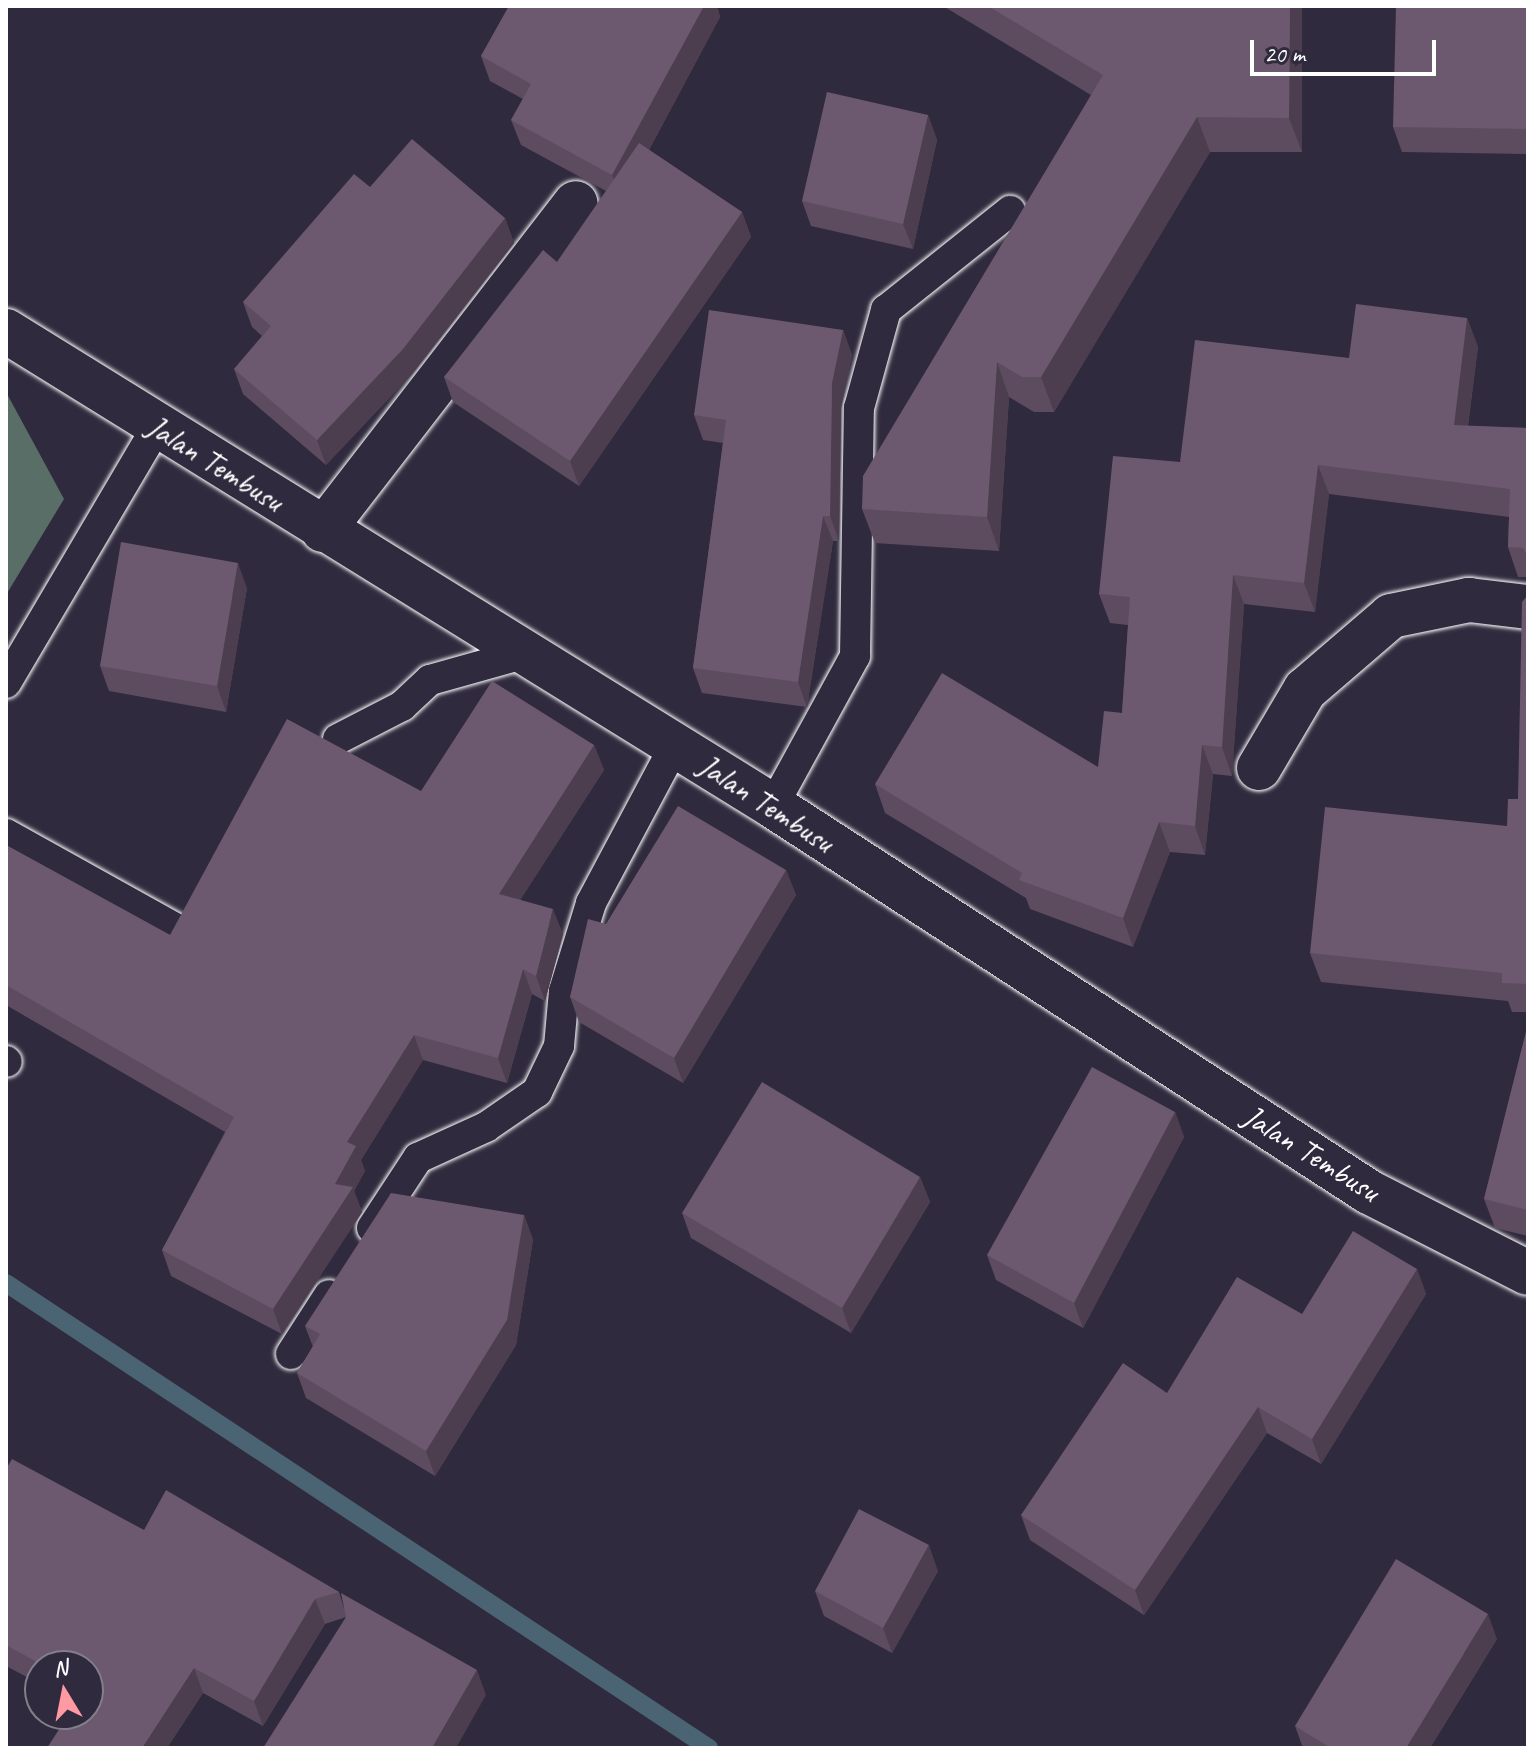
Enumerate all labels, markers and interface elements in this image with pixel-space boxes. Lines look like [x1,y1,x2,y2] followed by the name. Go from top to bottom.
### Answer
[1254,24,1440,74] scale bar
[1264,39,1305,69] text: 20 m
[140,407,290,521] street label: Jalan Tembusu
[692,746,840,862] street label: Jalan Tembusu
[1236,1097,1386,1211] street label: Jalan Tembusu
[24,1650,104,1730] north arrow
[51,1653,69,1683] text: N

